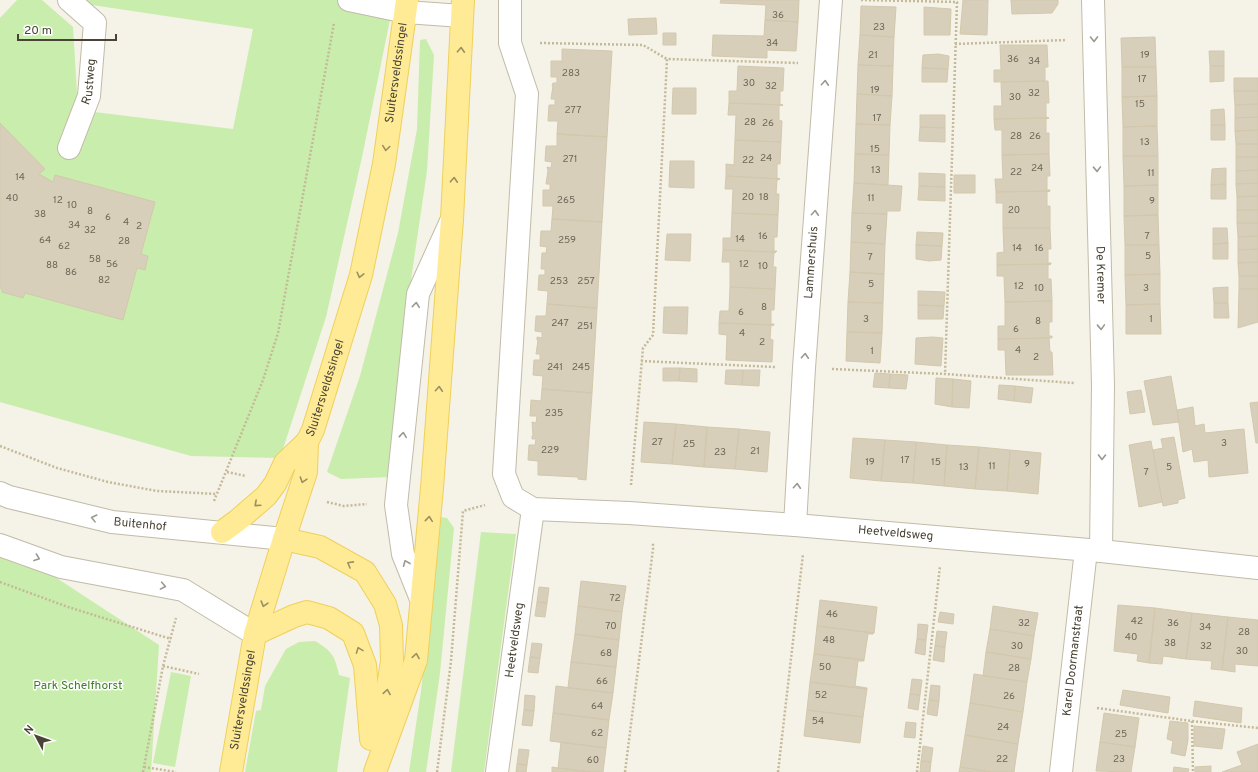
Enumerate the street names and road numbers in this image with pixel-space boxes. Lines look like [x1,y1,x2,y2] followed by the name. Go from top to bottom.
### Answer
[382,22,412,124] street label: Sluitersveldssingel
[78,58,100,107] street label: Rustweg
[801,226,822,299] street label: Lammershuis
[1091,246,1109,304] street label: De Kremer
[303,338,349,440] street label: Sluitersveldssingel
[113,514,167,535] street label: Buitenhof
[857,522,934,545] street label: Heetveldsweg
[502,602,528,679] street label: Heetveldsweg
[1059,604,1088,717] street label: Karel Doormanstraat
[227,649,260,751] street label: Sluitersveldssingel

